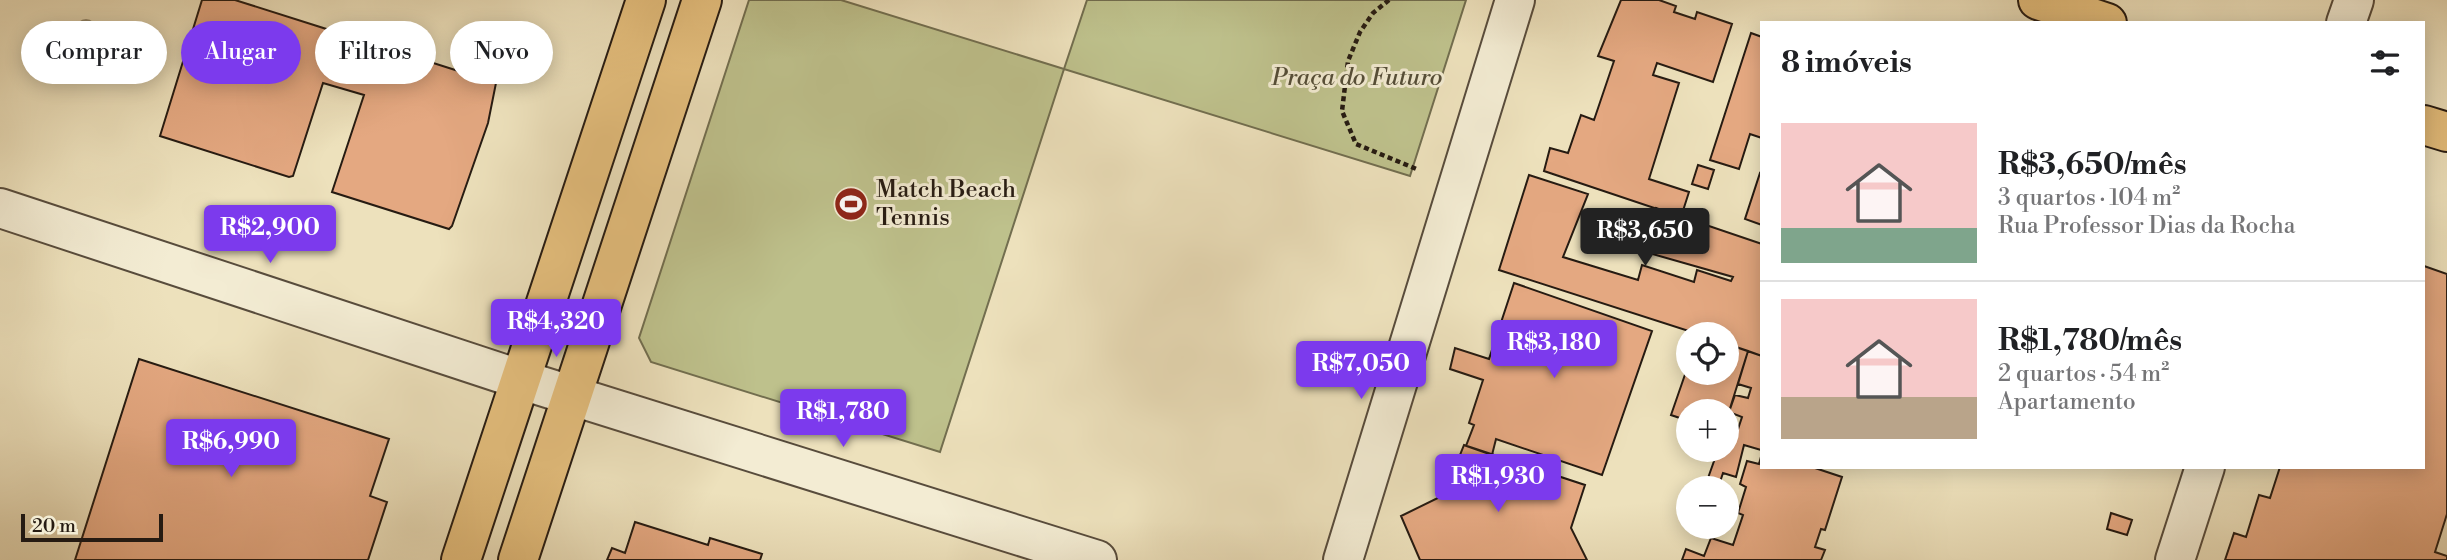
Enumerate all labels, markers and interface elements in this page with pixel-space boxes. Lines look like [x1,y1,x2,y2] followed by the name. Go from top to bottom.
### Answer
[21,21,167,84] chip: Comprar
[181,21,301,84] chip: Alugar
[315,21,436,84] chip: Filtros
[450,21,553,84] chip: Novo
[1781,44,1912,82] text: 8 imóveis
[2366,44,2404,82] icon: filters
[1271,63,1442,93] park label: Praça do Futuro
[1998,146,2187,184] text: R$3,650/mês
[1837,151,1921,235] icon: home
[876,175,1016,233] place label: Match Beach Tennis
[1998,184,2180,212] text: 3 quartos · 104 m²
[832,185,870,223] sports icon: Match Beach Tennis
[205,205,335,265] pin: R$2,900
[1580,208,1710,268] pin: R$3,650
[1998,212,2295,240] text: Rua Professor Dias da Rocha
[220,214,320,242] text: R$2,900
[1596,217,1694,245] text: R$3,650
[491,300,621,359] pin: R$4,320
[507,308,605,336] text: R$4,320
[1489,320,1619,380] pin: R$3,180
[1676,322,1739,539] map controls
[1676,322,1739,385] button: locate
[1998,322,2182,360] text: R$1,780/mês
[1837,327,1921,411] icon: home
[1507,329,1601,357] text: R$3,180
[1296,342,1426,401] pin: R$7,050
[1312,350,1410,378] text: R$7,050
[1998,360,2169,388] text: 2 quartos · 54 m²
[1998,388,2136,416] text: Apartamento
[778,390,908,449] pin: R$1,780
[796,398,890,426] text: R$1,780
[1676,399,1739,462] button: +
[166,420,296,479] pin: R$6,990
[182,428,280,456] text: R$6,990
[1433,454,1563,514] pin: R$1,930
[1451,463,1545,491] text: R$1,930
[1676,476,1739,539] button: −
[21,511,163,543] scale bar
[32,514,76,538] text: 20 m

